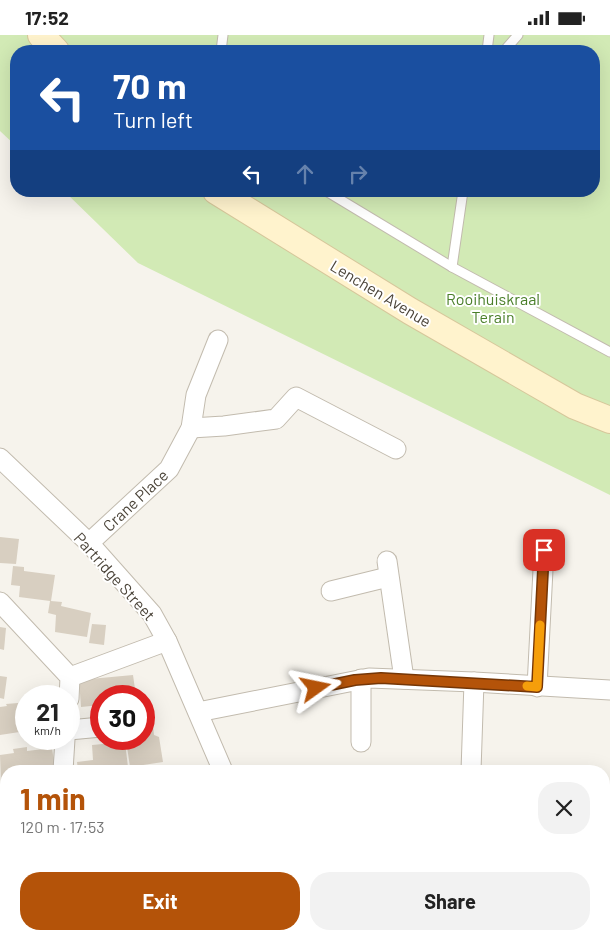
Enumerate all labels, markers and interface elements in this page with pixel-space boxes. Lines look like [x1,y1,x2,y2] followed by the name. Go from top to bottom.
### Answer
[25,6,69,29] text: 17:52
[113,64,187,106] text: 70 m
[30,65,95,130] icon: left
[113,106,193,132] text: Turn left
[238,160,266,188] icon: left
[291,160,319,188] icon: ahead
[344,160,372,188] icon: right
[327,255,435,331] street label: Lenchen Avenue
[446,289,540,326] park label: Rooihuiskraal Terain
[99,465,171,535] street label: Crane Place
[70,528,160,624] street label: Partridge Street
[523,529,565,571] pin
[530,536,558,564] icon: arrive
[289,661,341,713] position arrow
[90,685,155,750] speed limit sign: 30
[36,696,59,726] text: 21
[34,723,61,737] text: km/h
[20,780,86,816] text: 1 min
[538,782,590,834] button: close
[20,817,104,836] text: 120 m · 17:53
[20,872,300,930] button: Exit
[310,872,590,930] button: Share

